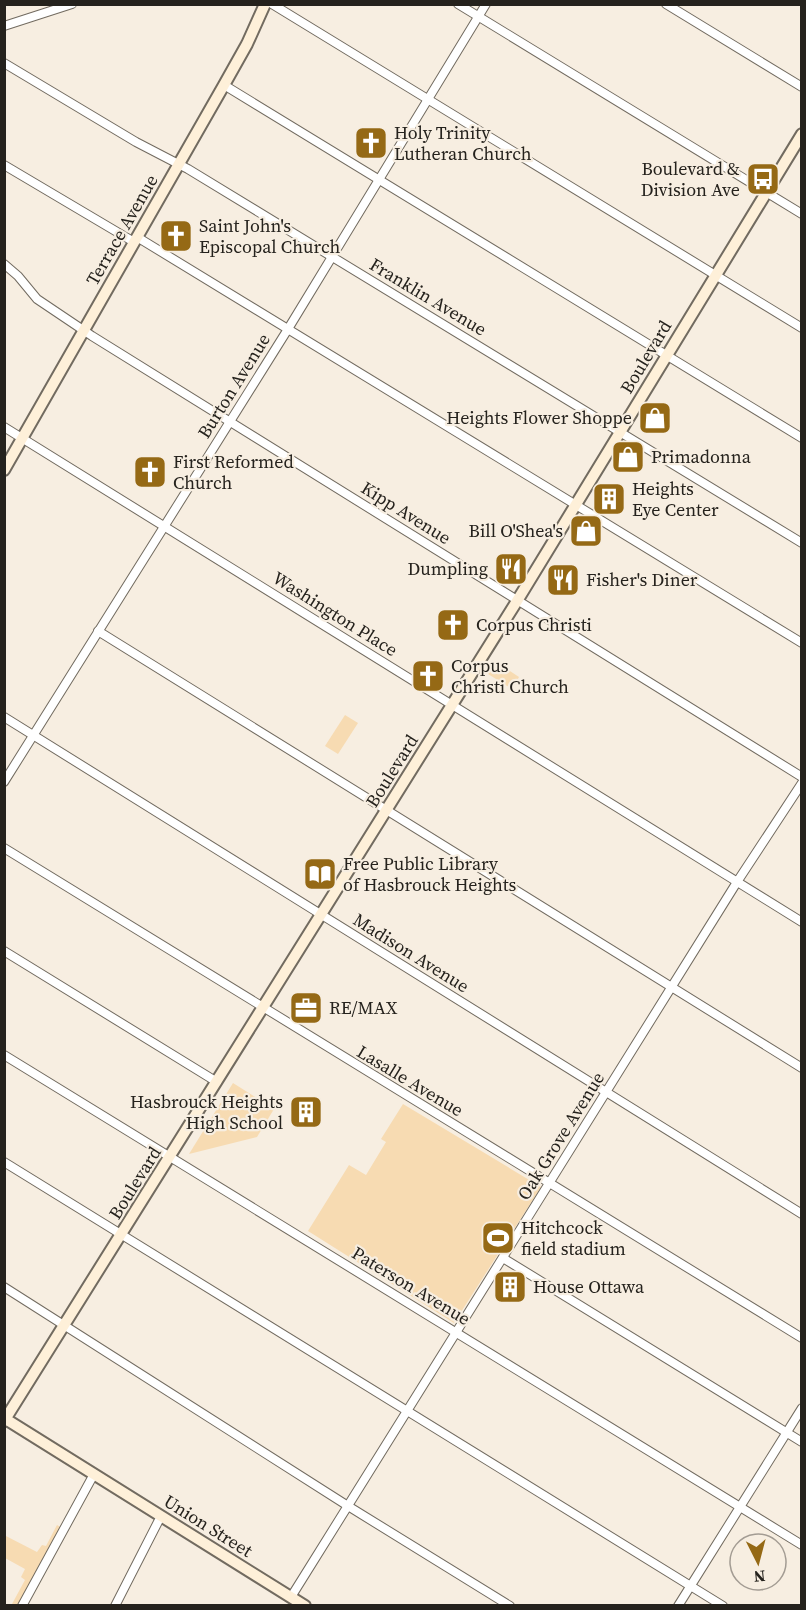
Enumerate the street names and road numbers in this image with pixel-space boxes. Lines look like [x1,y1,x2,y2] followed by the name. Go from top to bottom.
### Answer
[80,170,163,290] street label: Terrace Avenue
[365,252,491,341] street label: Franklin Avenue
[614,315,677,398] street label: Boulevard
[191,329,276,443] street label: Burton Avenue
[357,475,456,550] street label: Kipp Avenue
[268,565,403,662] street label: Washington Place
[359,730,424,812] street label: Boulevard
[348,907,474,998] street label: Madison Avenue
[352,1039,468,1122] street label: Lasalle Avenue
[511,1067,610,1205] street label: Oak Grove Avenue
[102,1142,167,1224] street label: Boulevard
[347,1240,475,1331] street label: Paterson Avenue
[159,1488,258,1563] street label: Union Street

